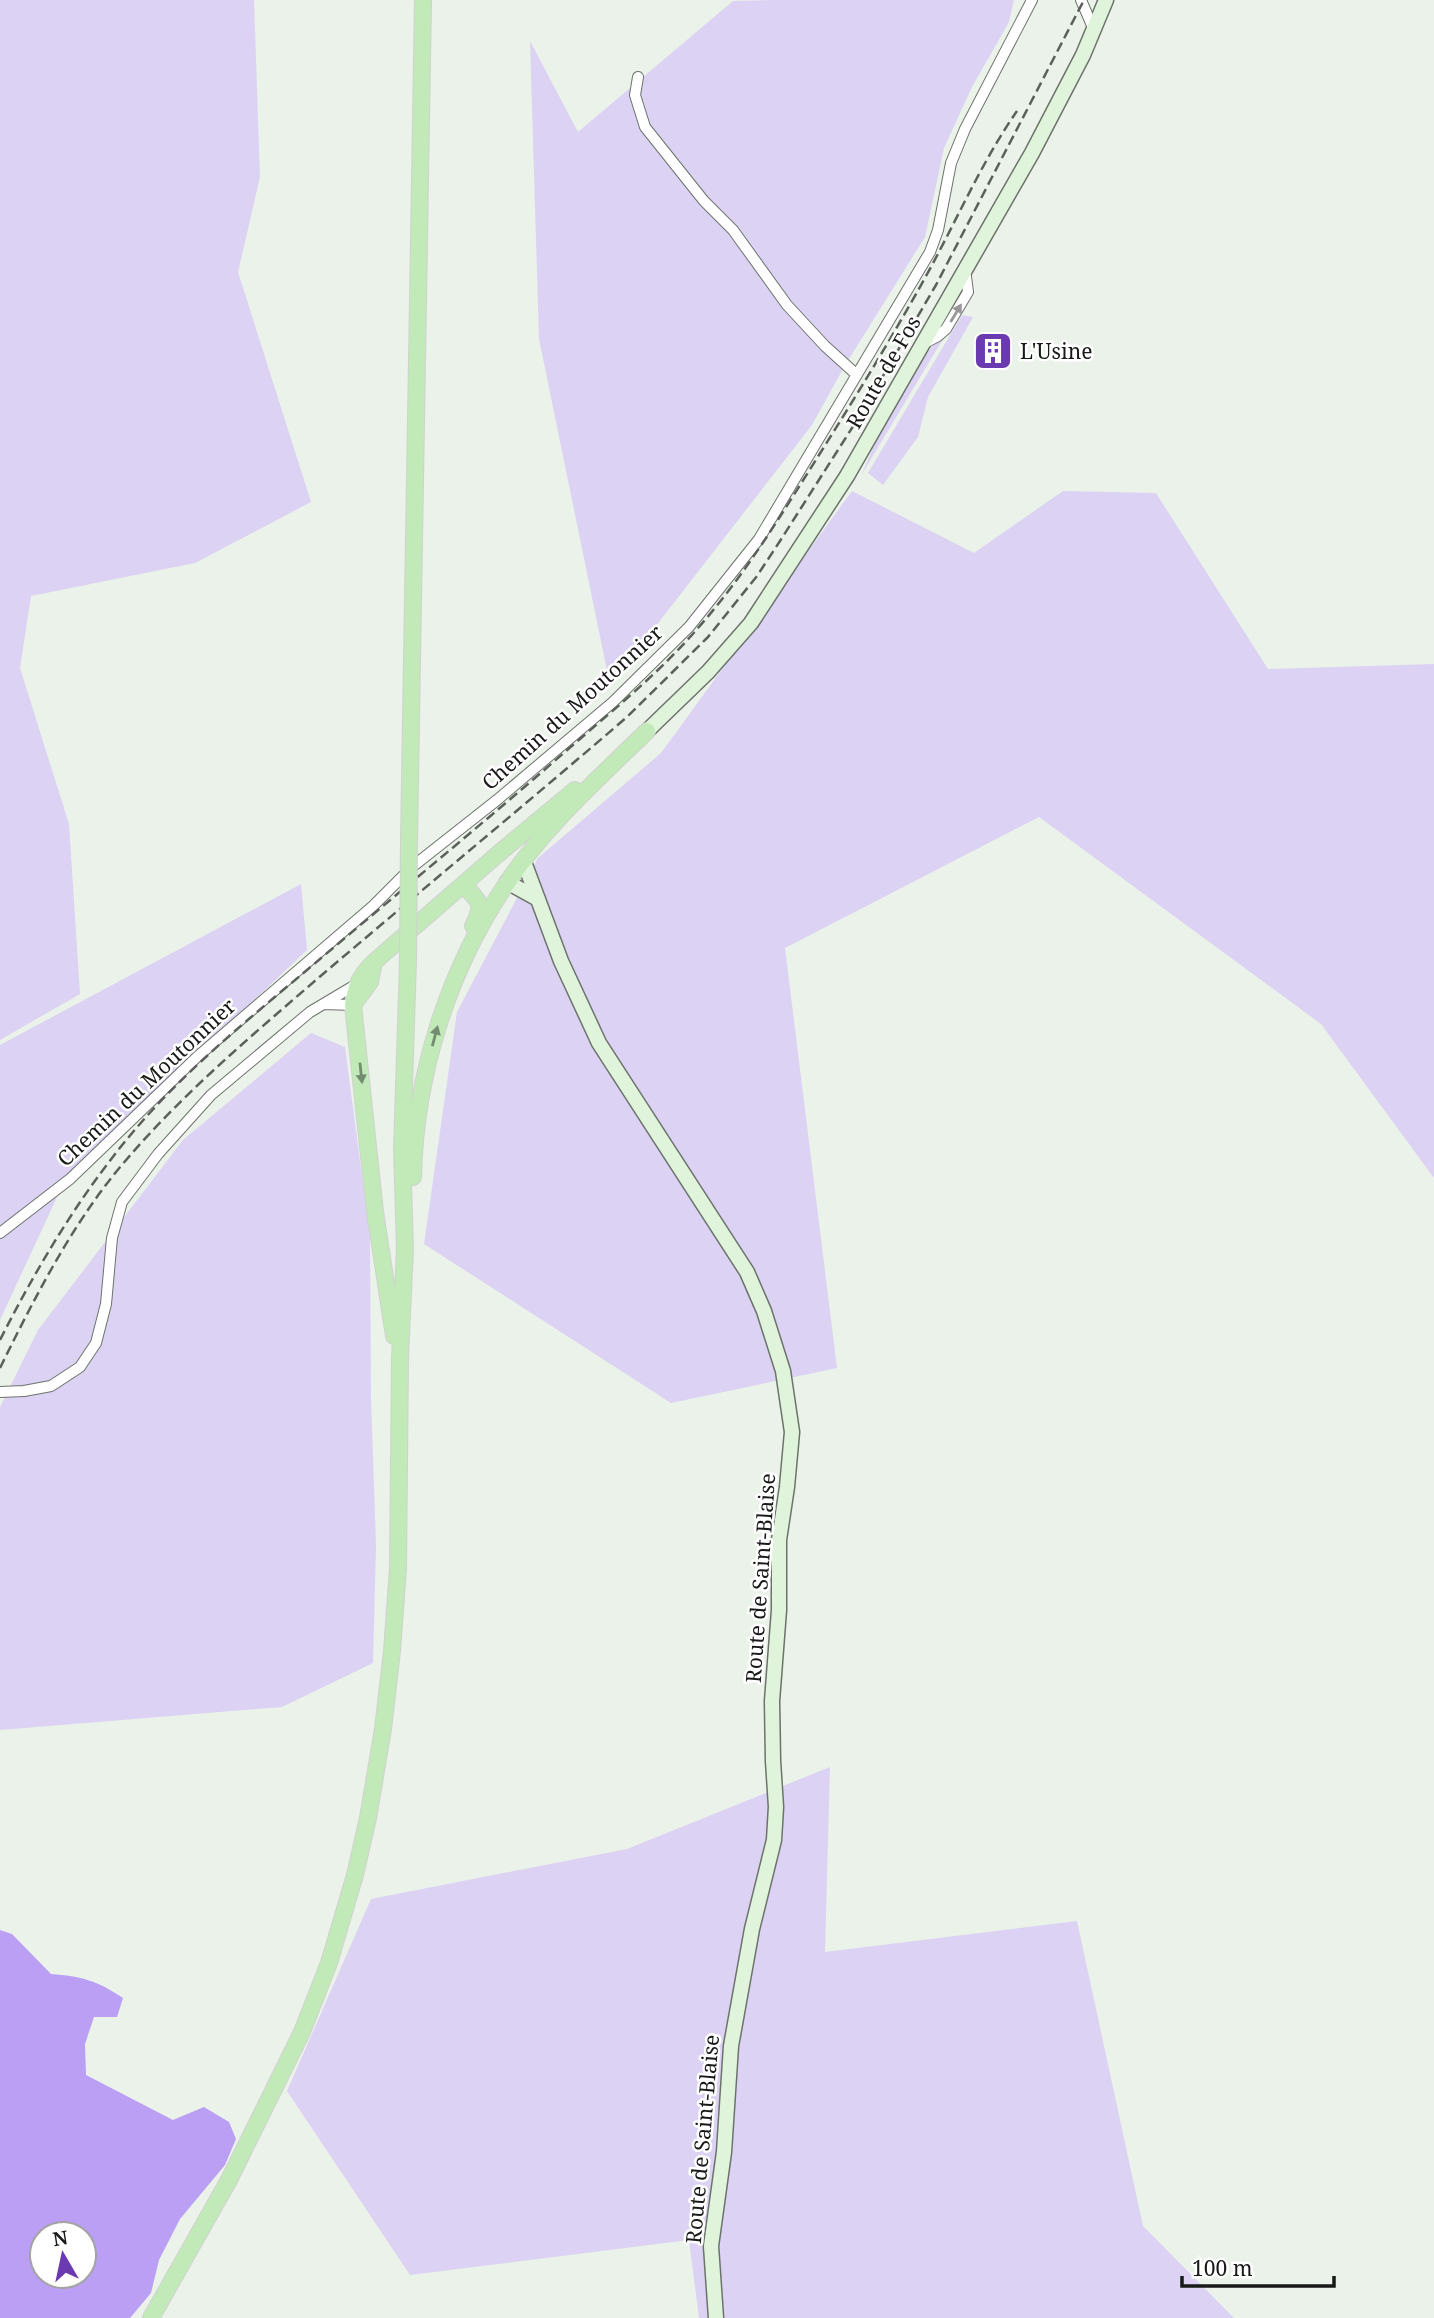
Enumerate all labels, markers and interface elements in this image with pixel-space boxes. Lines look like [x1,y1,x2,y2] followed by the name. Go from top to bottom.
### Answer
[949,303,962,322] one-way arrow
[839,310,927,434] street label: Route de Fos
[972,330,1014,372] building icon: L'Usine
[1020,337,1092,365] place label: L'Usine
[476,618,669,796] street label: Chemin du Moutonnier
[51,992,241,1172] street label: Chemin du Moutonnier
[430,1025,441,1047] one-way arrow
[355,1062,366,1084] one-way arrow
[739,1472,781,1684] street label: Route de Saint-Blaise
[679,2033,725,2245] street label: Route de Saint-Blaise
[28,2220,98,2290] north arrow
[51,2224,70,2252] text: N
[1182,2244,1334,2288] scale bar
[1192,2254,1253,2282] text: 100 m

